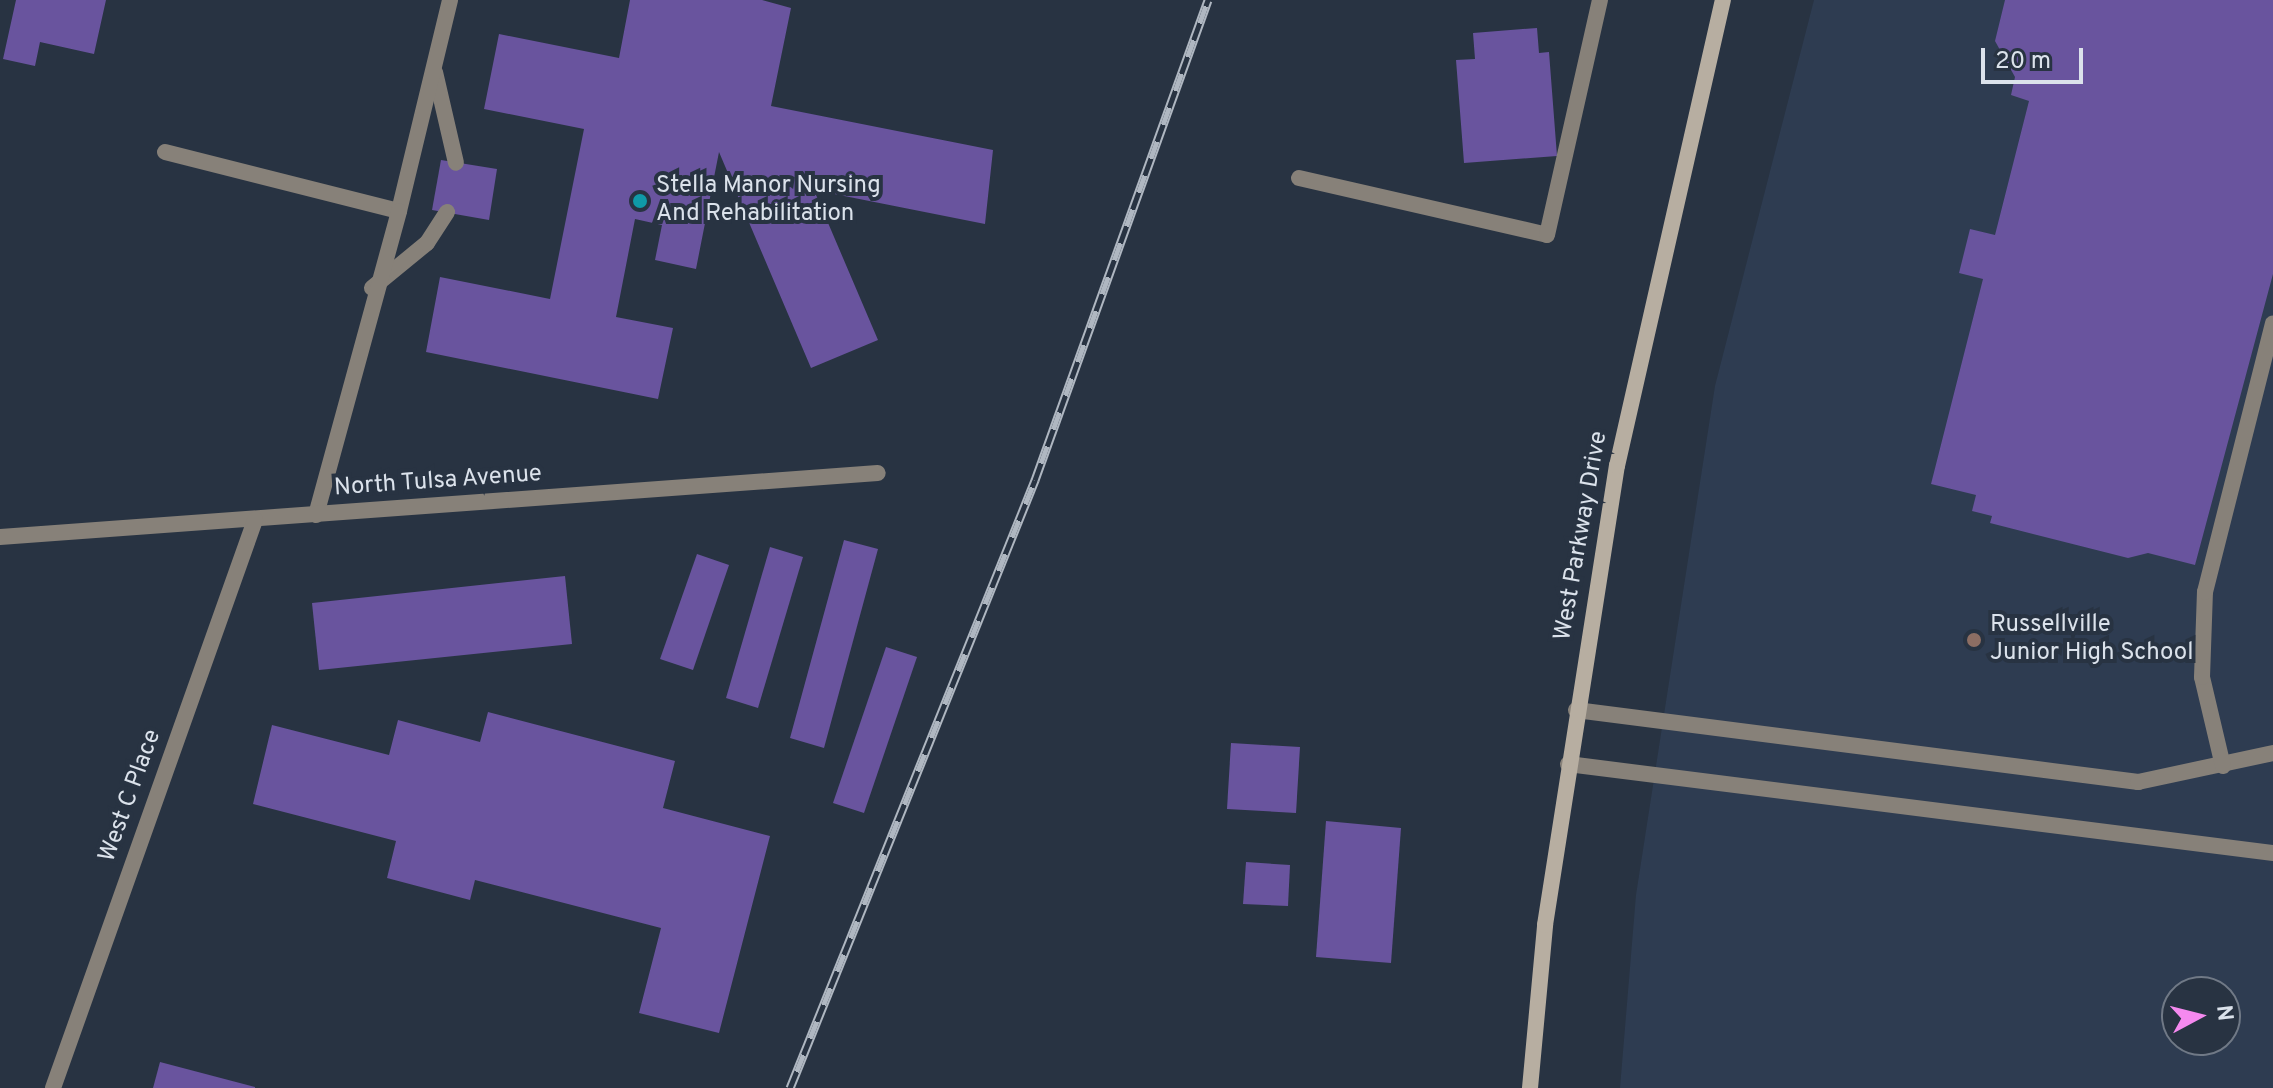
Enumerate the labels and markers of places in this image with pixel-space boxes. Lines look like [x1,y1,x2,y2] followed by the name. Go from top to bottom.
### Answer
[656,173,881,229] place label: Stella Manor Nursing And Rehabilitation
[631,192,649,210] marker: Stella Manor Nursing And Rehabilitation
[1990,612,2193,668] place label: Russellville Junior High School
[1965,631,1983,649] marker: Russellville Junior High School

